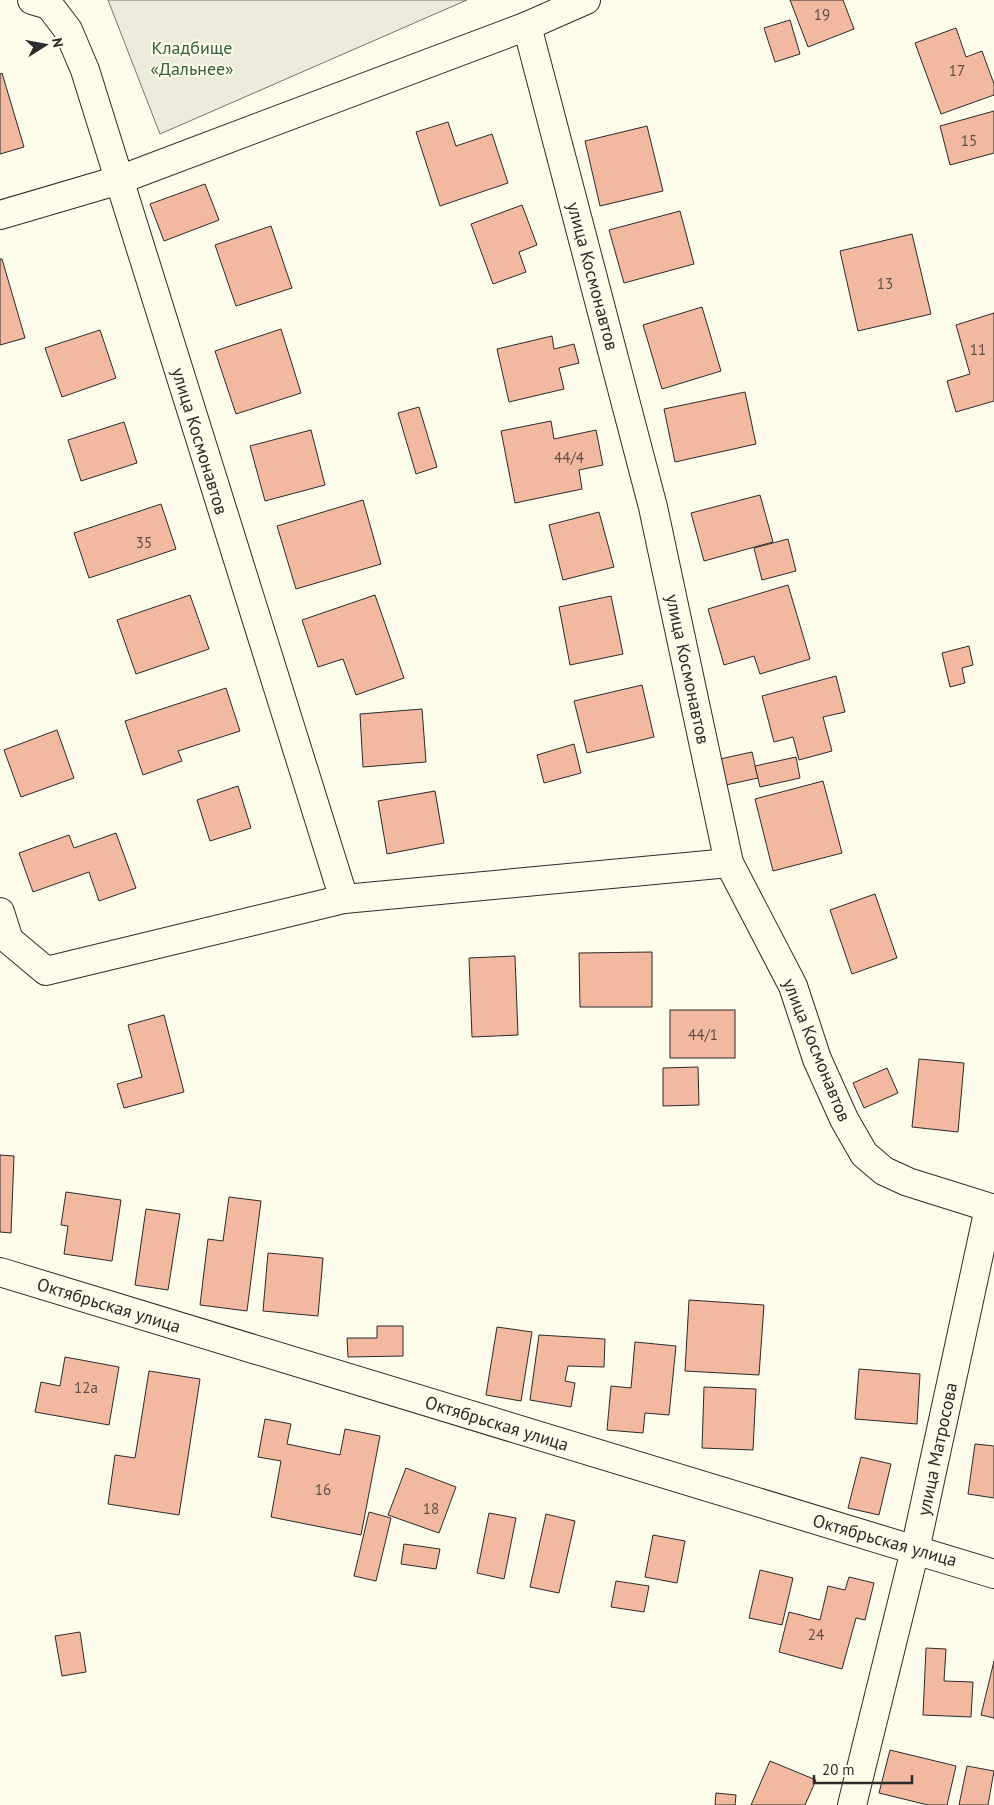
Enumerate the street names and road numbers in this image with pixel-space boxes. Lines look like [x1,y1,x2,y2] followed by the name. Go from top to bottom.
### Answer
[562,199,624,353] street label: улица Космонавтов
[167,365,233,517] street label: улица Космонавтов
[661,592,715,746] street label: улица Космонавтов
[778,975,856,1125] street label: улица Космонавтов
[34,1272,184,1338] street label: Октябрьская улица
[912,1380,962,1518] street label: улица Матросова
[422,1390,572,1456] street label: Октябрьская улица
[810,1508,960,1572] street label: Октябрьская улица

